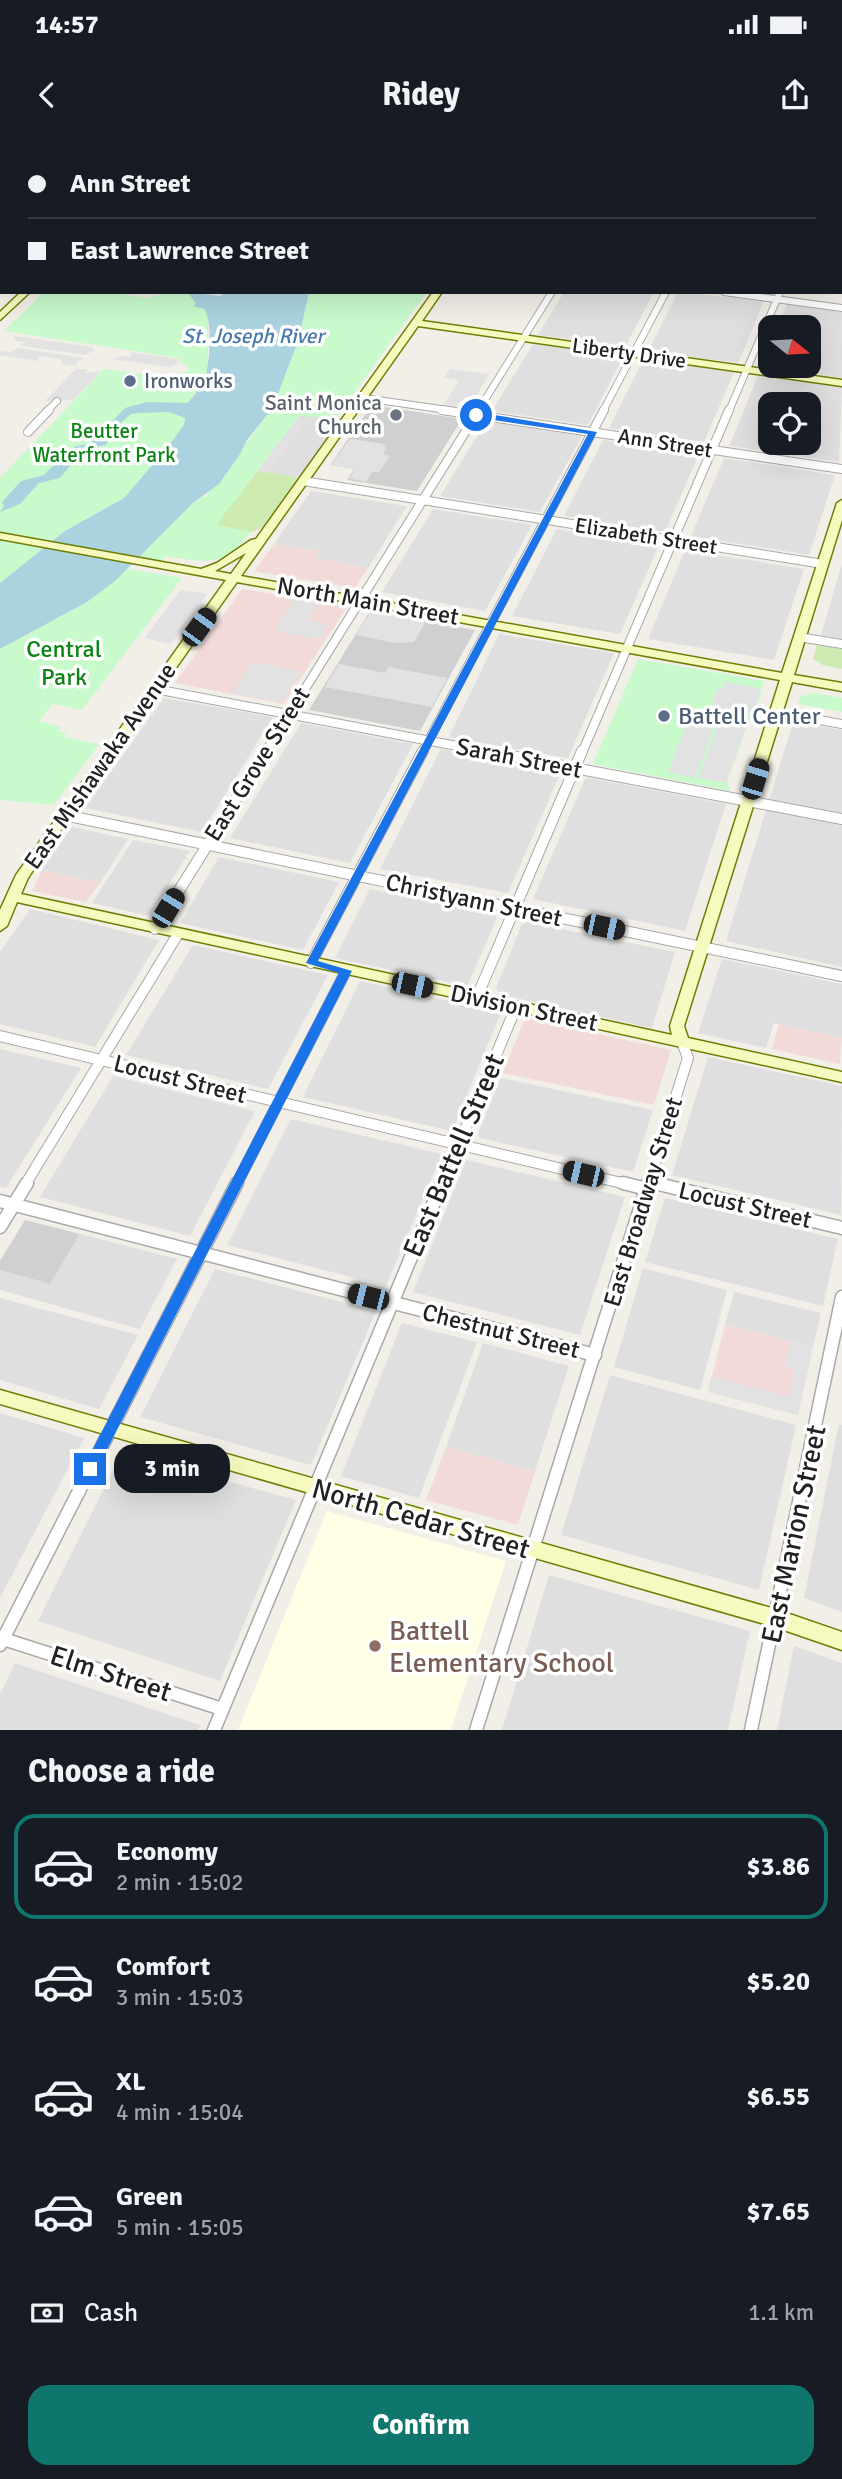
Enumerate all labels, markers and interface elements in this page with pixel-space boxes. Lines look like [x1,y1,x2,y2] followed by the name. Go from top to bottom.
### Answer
[35,9,99,41] text: 14:57
[382,75,460,114] text: Ridey
[28,76,66,114] icon: back
[776,76,814,114] icon: share
[70,168,190,200] text: Ann Street
[70,235,309,267] text: East Lawrence Street
[758,315,821,378] north arrow
[758,315,821,455] map controls
[182,323,327,349] water label: St. Joseph River
[570,332,688,374] street label: Liberty Drive
[144,368,233,394] place label: Ironworks
[122,373,138,389] marker: Ironworks
[265,390,382,440] place label: Saint Monica Church
[758,392,821,455] button: locate
[460,399,492,431] route start
[388,407,404,423] marker: Saint Monica Church
[33,418,176,468] park label: Beutter Waterfront Park
[616,423,714,463] street label: Ann Street
[573,512,719,560] street label: Elizabeth Street
[275,570,461,632] street label: North Main Street
[179,604,220,650] car
[26,634,102,692] park label: Central Park
[17,657,183,875] street label: East Mishawaka Avenue
[198,681,316,847] street label: East Grove Street
[678,701,821,731] place label: Battell Center
[656,708,672,724] marker: Battell Center
[454,731,584,785] street label: Sarah Street
[739,756,772,802] car
[383,867,565,933] street label: Christyann Street
[149,885,188,931] car
[582,912,627,942] car
[390,970,435,1000] car
[448,978,600,1038] street label: Division Street
[111,1048,249,1110] street label: Locust Street
[396,1048,512,1262] street label: East Battell Street
[597,1094,689,1310] street label: East Broadway Street
[561,1159,606,1189] car
[676,1175,814,1235] street label: Locust Street
[346,1282,391,1312] car
[419,1297,583,1365] street label: Chestnut Street
[754,1422,834,1646] street label: East Marion Street
[114,1444,230,1494] callout: 3 min
[74,1453,106,1485] route end
[144,1454,200,1483] text: 3 min
[308,1472,534,1566] street label: North Cedar Street
[389,1614,614,1680] place label: Battell Elementary School
[46,1638,176,1710] street label: Elm Street
[367,1638,383,1654] marker: Battell Elementary School
[28,1752,215,1791] text: Choose a ride
[32,1835,95,1898] icon: car
[116,1836,218,1868] text: Economy
[746,1851,810,1883] text: $3.86
[116,1868,244,1897] text: 2 min · 15:02
[32,1950,95,2013] icon: car
[116,1951,210,1983] text: Comfort
[746,1966,810,1998] text: $5.20
[116,1983,244,2012] text: 3 min · 15:03
[32,2065,95,2128] icon: car
[116,2066,146,2098] text: XL
[746,2081,810,2113] text: $6.55
[116,2098,244,2127] text: 4 min · 15:04
[32,2180,95,2243] icon: car
[116,2181,183,2213] text: Green
[746,2196,810,2228] text: $7.65
[116,2213,244,2242] text: 5 min · 15:05
[28,2294,66,2332] icon: cash
[84,2297,138,2329] text: Cash
[748,2298,814,2327] text: 1.1 km
[28,2385,814,2465] button: Confirm

